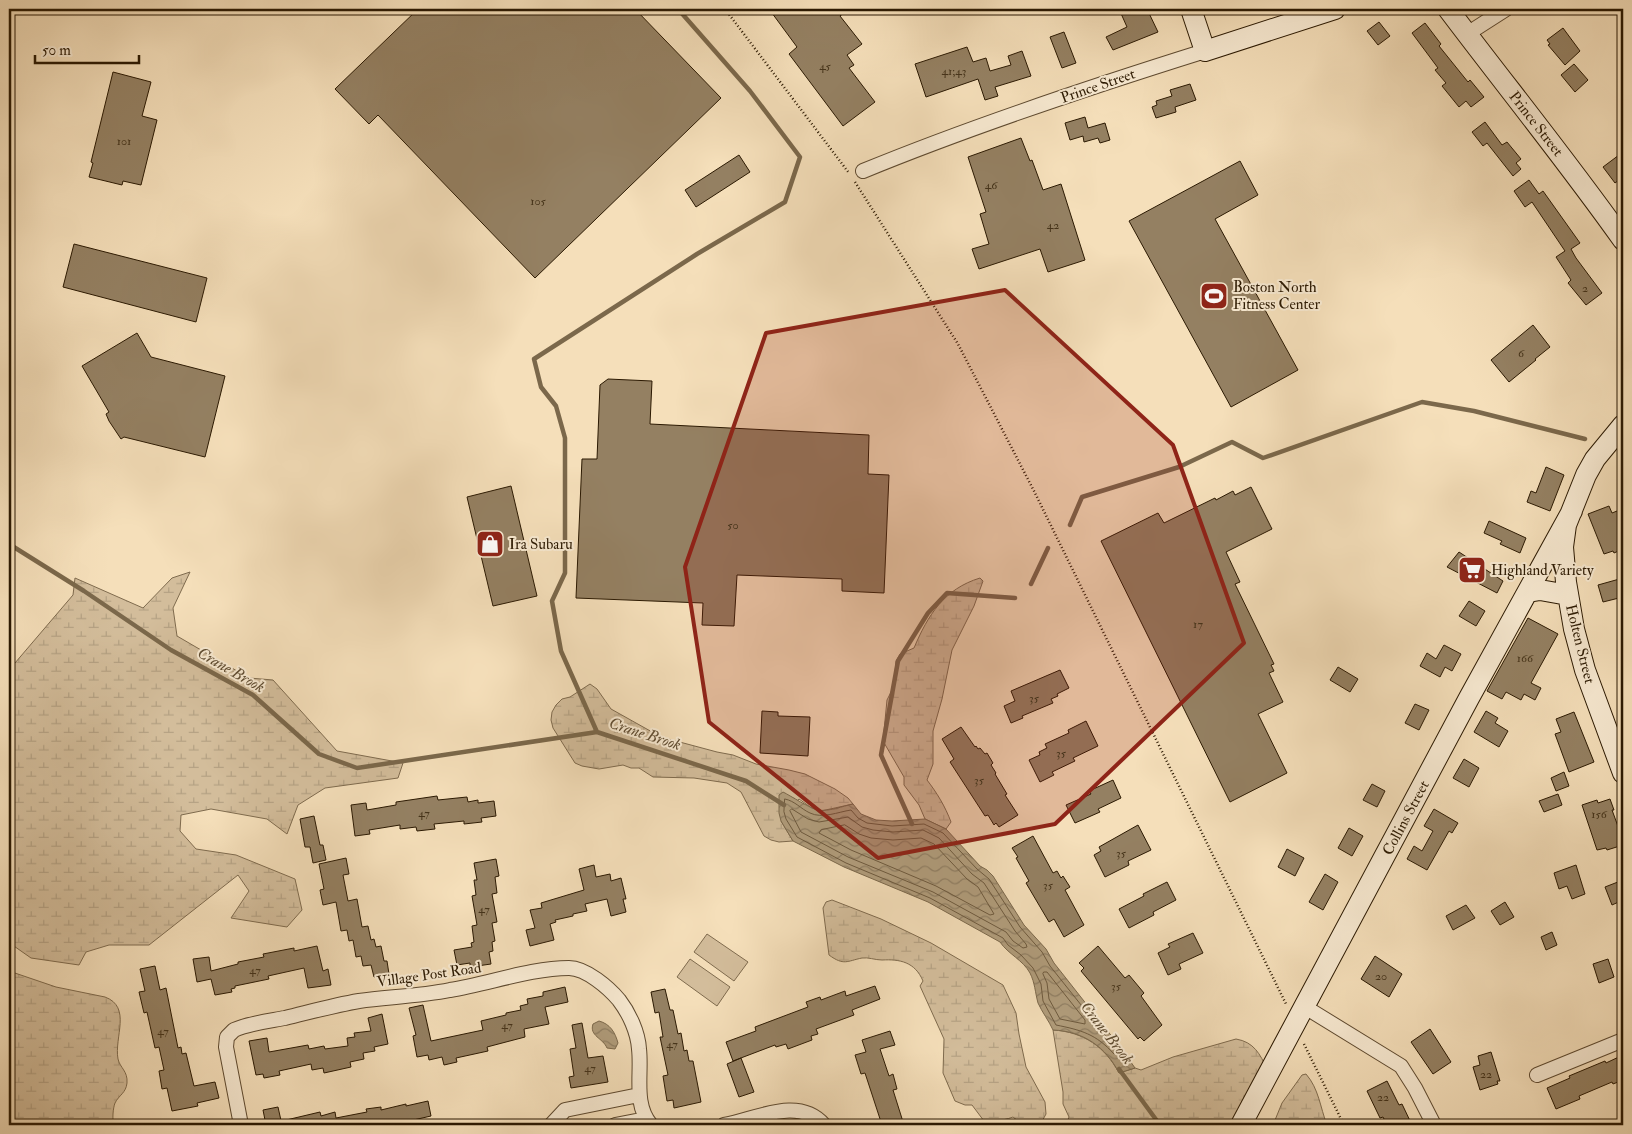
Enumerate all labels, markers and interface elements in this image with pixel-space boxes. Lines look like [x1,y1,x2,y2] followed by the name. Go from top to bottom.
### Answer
[35,32,139,64] scale bar
[42,41,71,60] text: 50 m
[819,59,832,74] house number: 45
[942,64,966,79] house number: 41;43
[1058,64,1138,108] street label: Prince Street
[1505,88,1567,161] street label: Prince Street
[117,134,131,149] house number: 101
[985,178,998,193] house number: 46
[530,194,547,209] house number: 105
[1047,218,1059,233] house number: 42
[1233,278,1321,314] place label: Boston North Fitness Center
[1199,281,1229,311] sports icon: Boston North Fitness Center
[1582,281,1588,296] house number: 2
[1518,346,1525,361] house number: 6
[727,518,739,533] house number: 50
[475,529,505,559] shop icon: Ira Subaru
[509,535,573,554] place label: Ira Subaru
[1457,555,1487,585] supermarket icon: Highland Variety
[1491,561,1594,580] place label: Highland Variety
[1561,602,1599,686] street label: Holten Street
[1193,617,1203,632] house number: 17
[194,643,269,697] water label: Crane Brook
[1517,651,1534,666] house number: 166
[1029,691,1040,706] house number: 35
[606,713,684,755] water label: Crane Brook
[1056,746,1067,761] house number: 35
[974,773,985,788] house number: 35
[1378,777,1434,859] street label: Collins Street
[418,806,430,821] house number: 47
[1591,807,1608,822] house number: 156
[1116,846,1127,861] house number: 35
[1043,878,1054,893] house number: 35
[478,902,490,917] house number: 47
[376,958,483,992] street label: Village Post Road
[249,963,261,978] house number: 47
[1375,969,1387,984] house number: 20
[1111,979,1122,994] house number: 35
[1076,997,1138,1069] water label: Crane Brook
[501,1018,513,1033] house number: 47
[157,1024,169,1039] house number: 47
[666,1037,678,1052] house number: 47
[584,1061,596,1076] house number: 47
[1480,1067,1492,1082] house number: 22
[1377,1090,1389,1105] house number: 22

